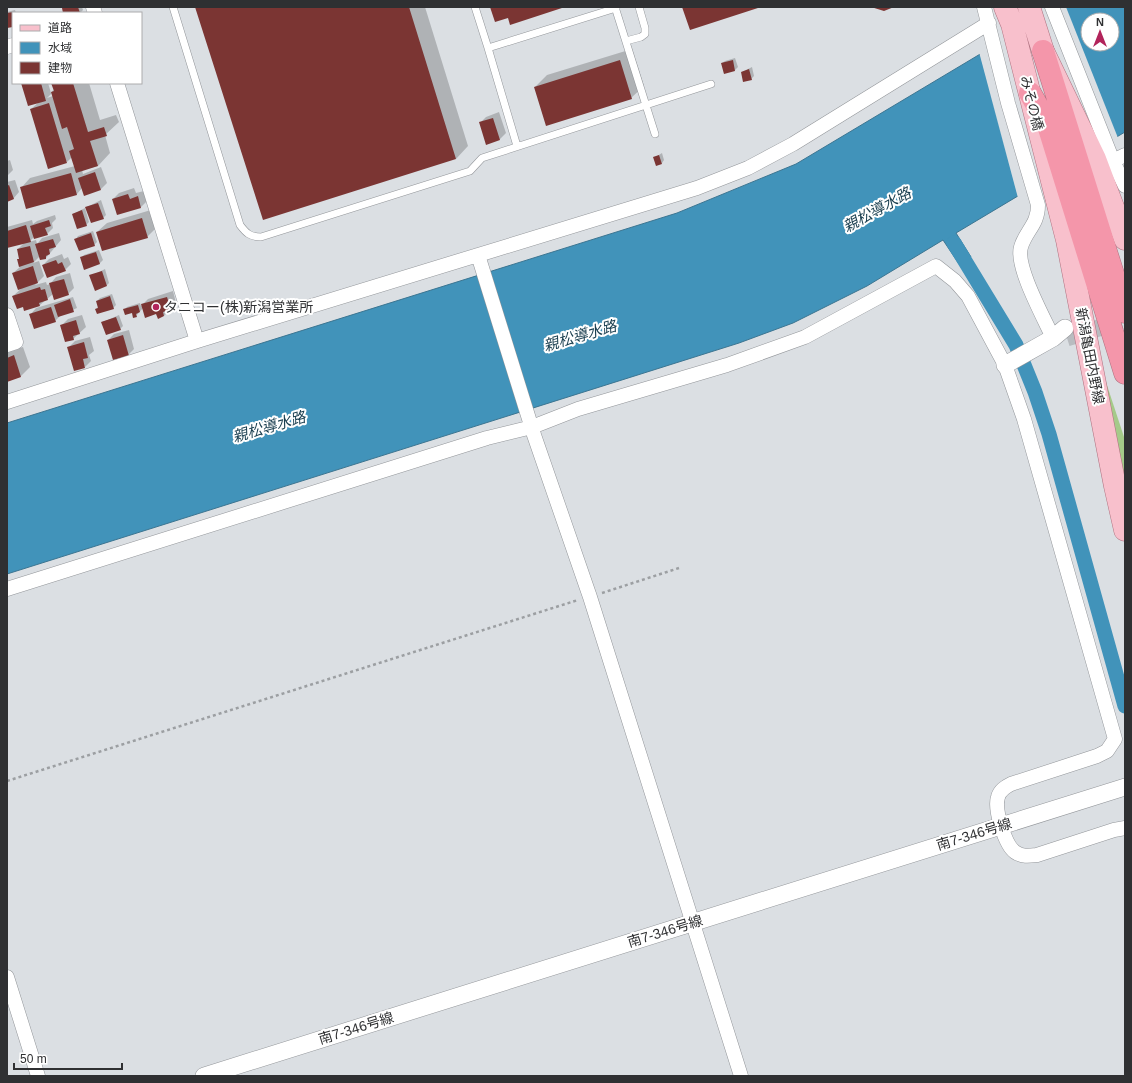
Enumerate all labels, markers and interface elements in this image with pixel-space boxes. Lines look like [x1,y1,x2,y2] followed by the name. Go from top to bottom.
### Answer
[12,12,142,84] legend
[1080,12,1120,52] north arrow
[1096,16,1104,28] text: N
[48,21,72,35] text: 道路
[48,41,72,55] text: 水域
[48,61,72,75] text: 建物
[1017,74,1047,132] street label: みその橋
[840,183,915,235] water label: 親松導水路
[164,299,313,315] place label: タニコー(株)新潟営業所
[151,302,161,312] marker: タニコー(株)新潟営業所
[1073,306,1107,406] street label: 新潟亀田内野線
[541,316,620,354] water label: 親松導水路
[230,407,309,445] water label: 親松導水路
[934,815,1014,853] street label: 南7-346号線
[625,912,705,950] street label: 南7-346号線
[316,1009,396,1047] street label: 南7-346号線
[14,1045,122,1071] scale bar
[20,1052,47,1066] text: 50 m

